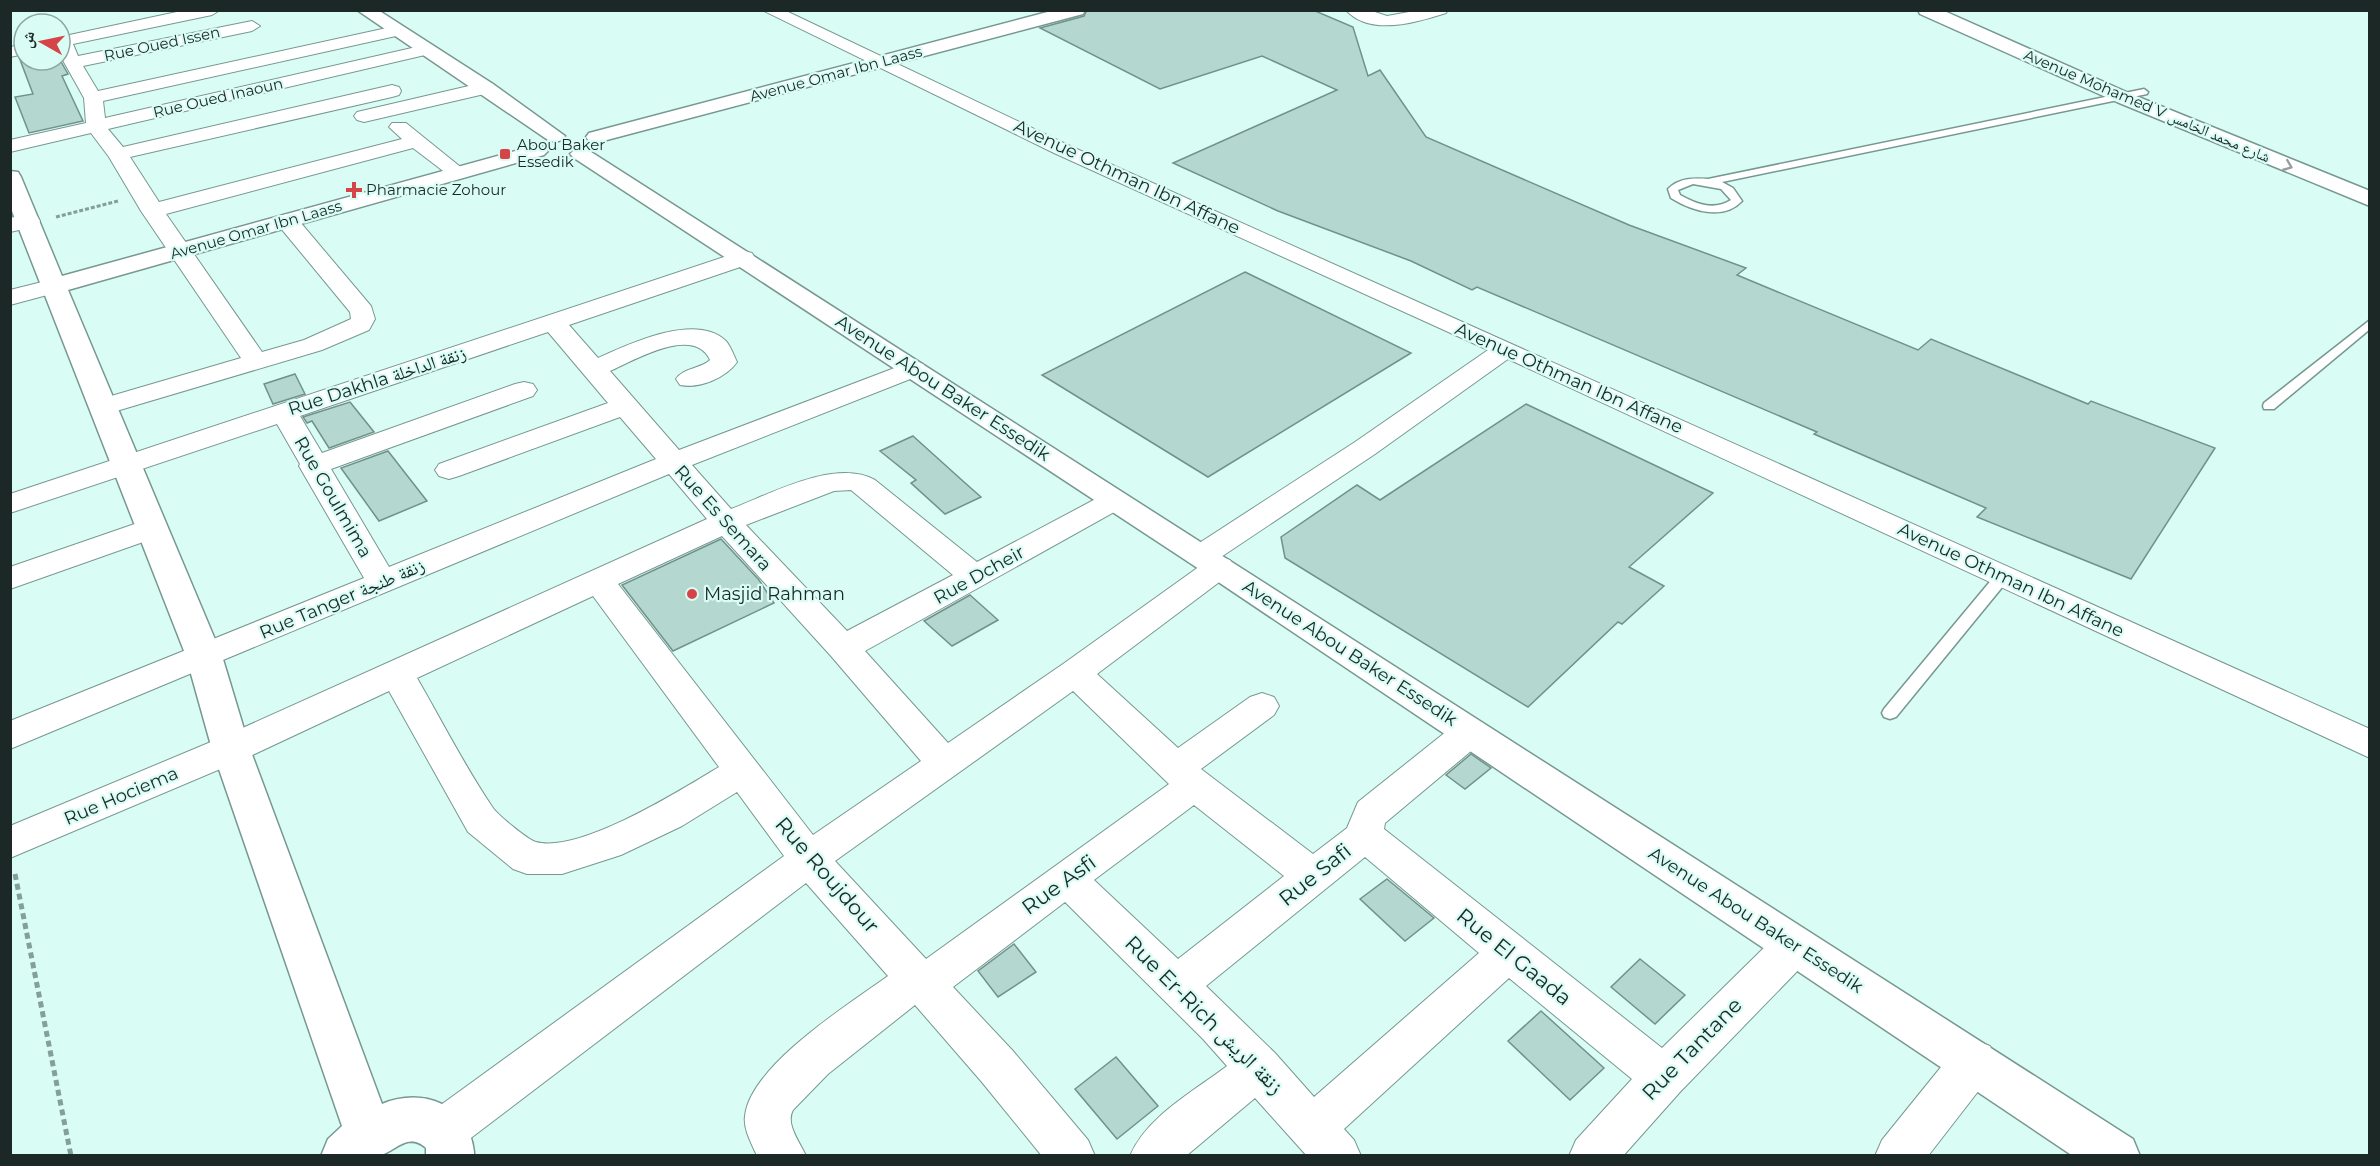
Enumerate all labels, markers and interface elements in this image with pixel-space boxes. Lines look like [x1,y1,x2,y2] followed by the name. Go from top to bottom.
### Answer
[12,12,72,72] north arrow
[102,22,222,65] street label: Rue Oued Issen
[17,30,38,50] text: ش
[748,41,924,106] street label: Avenue Omar Ibn Laass
[2021,45,2273,167] street label: Avenue Mohamed V شارع محمد الخامس
[151,73,285,122] street label: Rue Oued Inaoun
[1010,115,1244,239] street label: Avenue Othman Ibn Affane
[517,135,605,171] place label: Abou Baker Essedik
[498,147,512,161] marker: Abou Baker Essedik
[2282,159,2293,171] one-way arrow
[366,180,506,199] place label: Pharmacie Zohour
[347,183,361,197] marker: Pharmacie Zohour
[168,196,344,263] street label: Avenue Omar Ibn Laass
[832,310,1055,466] street label: Avenue Abou Baker Essedik
[1452,318,1686,438] street label: Avenue Othman Ibn Affane
[285,342,469,420] street label: Rue Dakhla زنقة الداخلة
[289,432,377,562] street label: Rue Goulmima
[670,461,776,575] street label: Rue Es Semara
[1894,518,2128,642] street label: Avenue Othman Ibn Affane
[930,541,1028,609] street label: Rue Dcheir
[256,554,428,644] street label: Rue Tanger زنقة طنجة
[1239,575,1462,731] street label: Avenue Abou Baker Essedik
[704,583,845,605] place label: Masjid Rahman
[685,587,699,601] marker: Masjid Rahman
[61,762,181,830] street label: Rue Hociema
[770,812,885,938] street label: Rue Roujdour
[1274,838,1356,911] street label: Rue Safi
[1645,842,1868,998] street label: Avenue Abou Baker Essedik
[1017,849,1101,920] street label: Rue Asfi
[1452,903,1577,1010] street label: Rue El Gaada
[1119,930,1289,1100] street label: Rue Er-Rich زنقة الريش
[1636,992,1747,1105] street label: Rue Tantane

